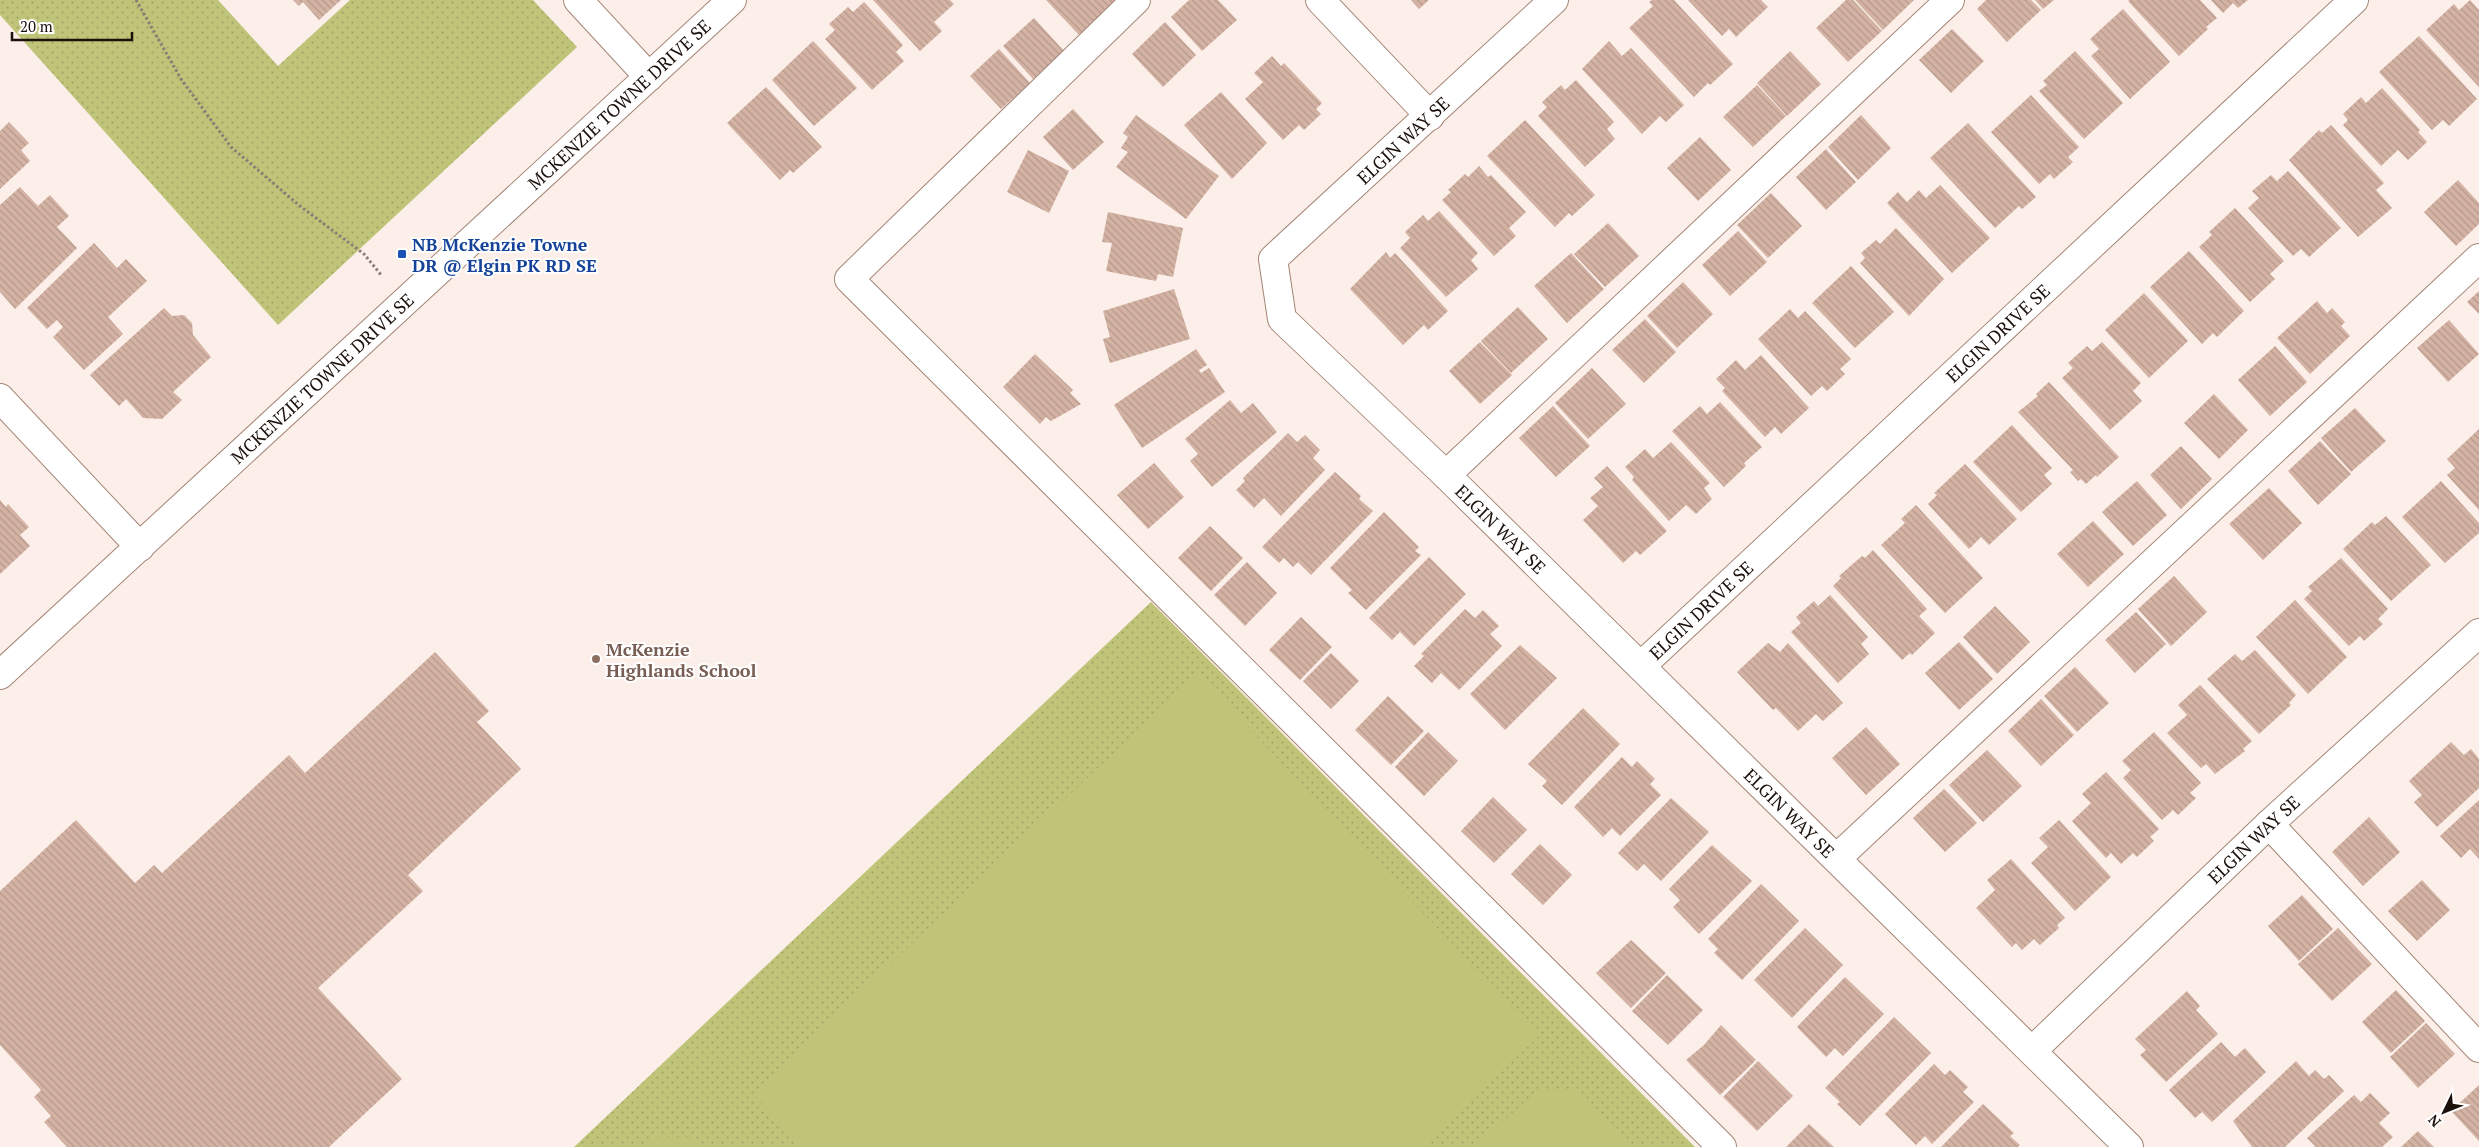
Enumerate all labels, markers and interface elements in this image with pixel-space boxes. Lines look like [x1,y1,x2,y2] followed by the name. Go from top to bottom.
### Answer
[12,10,132,42] scale bar
[522,14,716,195] street label: MCKENZIE TOWNE DRIVE SE
[20,16,53,36] text: 20 m
[1352,91,1454,189] street label: ELGIN WAY SE
[412,232,597,277] place label: NB McKenzie Towne DR @ Elgin PK RD SE
[396,248,408,260] marker: NB McKenzie Towne DR @ Elgin PK RD SE
[1940,278,2055,387] street label: ELGIN DRIVE SE
[225,288,419,469] street label: MCKENZIE TOWNE DRIVE SE
[1450,479,1551,579] street label: ELGIN WAY SE
[1644,555,1758,665] street label: ELGIN DRIVE SE
[606,637,757,682] place label: McKenzie Highlands School
[590,653,602,665] marker: McKenzie Highlands School
[1739,763,1840,863] street label: ELGIN WAY SE
[2202,790,2305,889] street label: ELGIN WAY SE
[2419,1087,2469,1137] north arrow
[2423,1111,2445,1132] text: N

